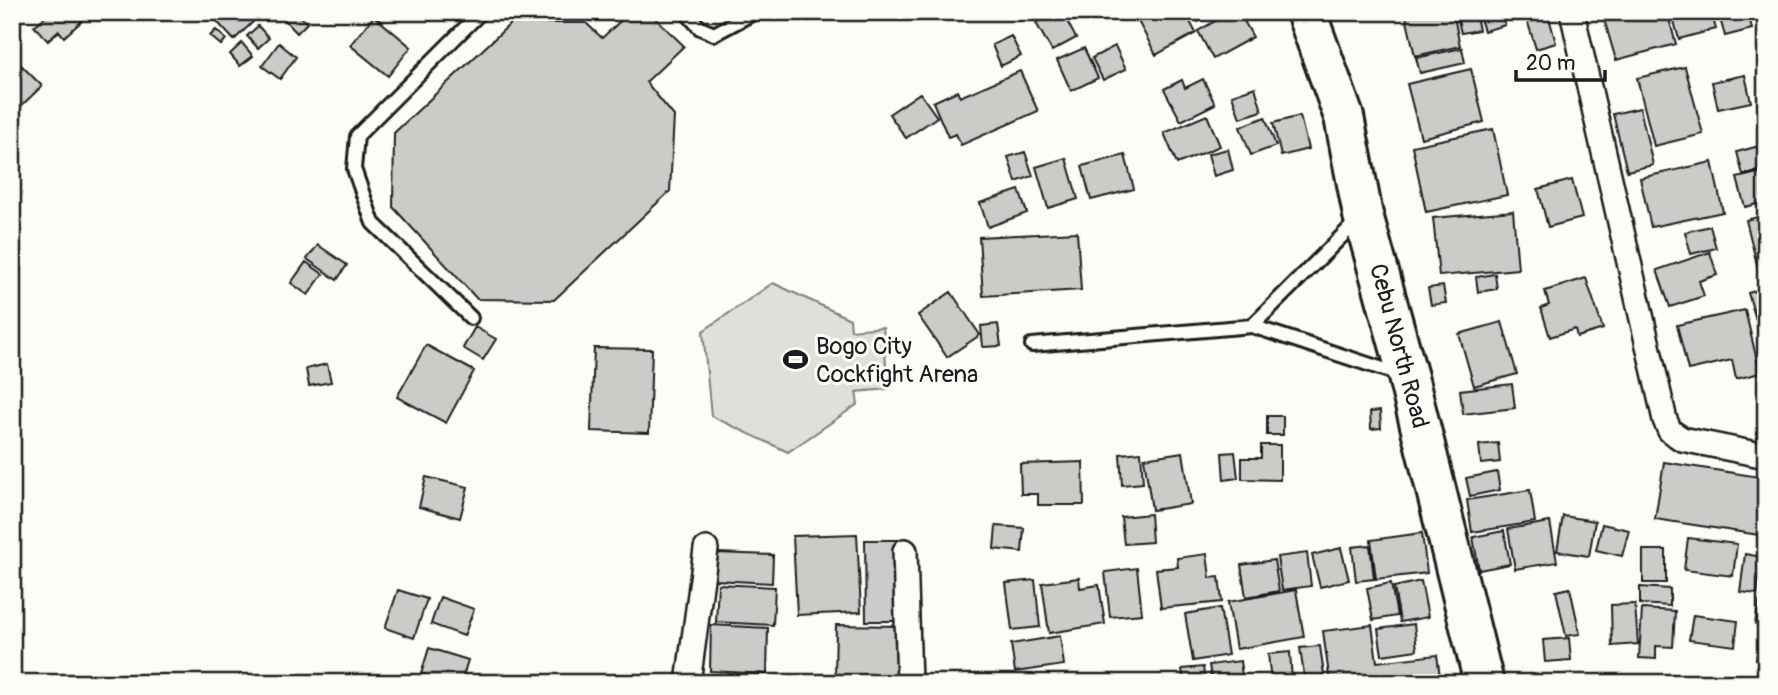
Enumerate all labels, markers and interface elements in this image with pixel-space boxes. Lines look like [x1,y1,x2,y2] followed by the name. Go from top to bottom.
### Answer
[1516,38,1605,82] scale bar
[1526,50,1575,77] text: 20 m
[1363,261,1435,431] street label: Cebu North Road
[816,332,978,389] place label: Bogo City Cockfight Arena
[782,346,810,374] sports icon: Bogo City Cockfight Arena

